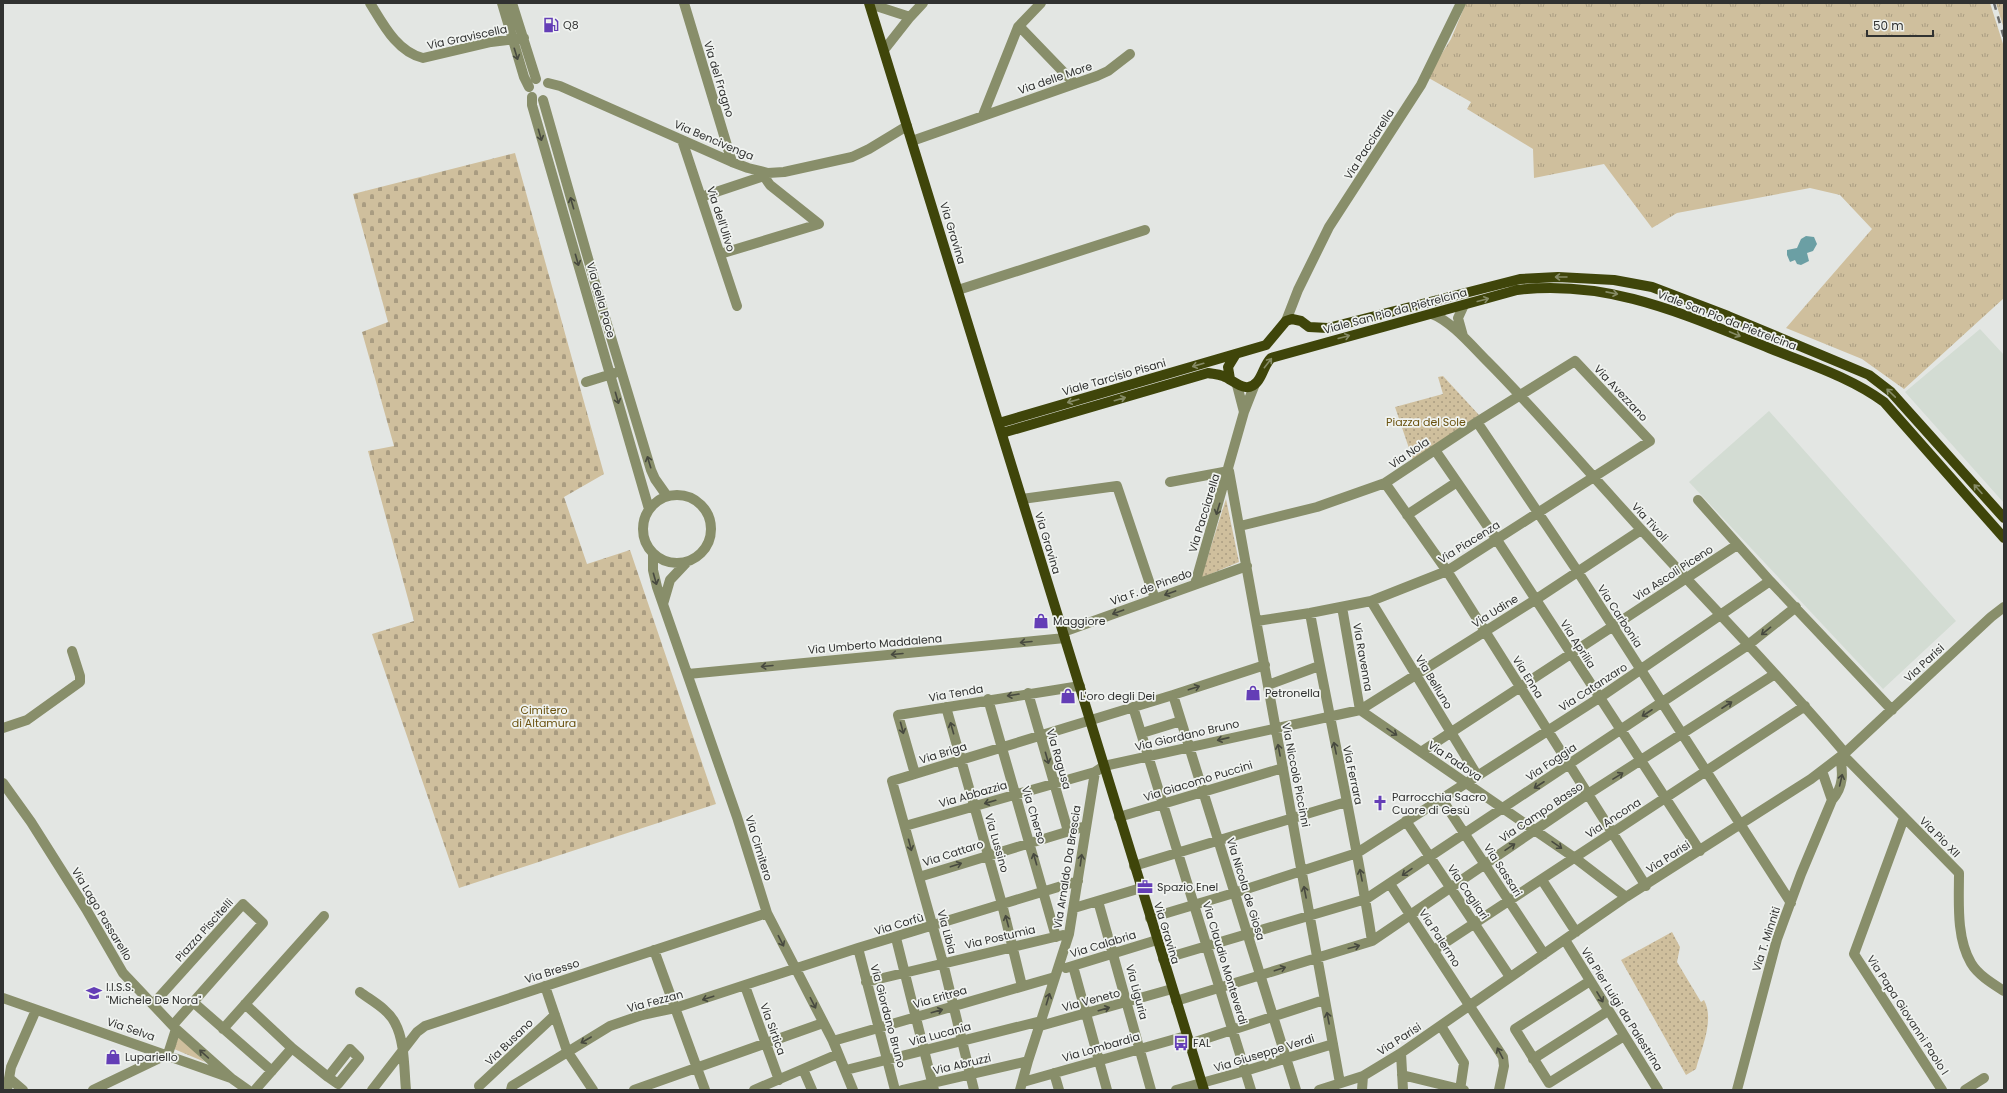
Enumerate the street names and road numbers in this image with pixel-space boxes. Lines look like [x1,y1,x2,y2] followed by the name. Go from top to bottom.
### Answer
[425,21,509,53] street label: Via Graviscella
[700,39,738,119] street label: Via del Fragno
[1016,58,1094,98] street label: Via delle More
[1340,105,1398,183] street label: Via Pacciarella
[672,116,756,164] street label: Via Bencivenga
[703,184,739,254] street label: Via dell'Ulivo
[936,200,970,266] street label: Via Gravina
[583,260,619,340] street label: Via della Pace
[1321,284,1469,338] street label: Viale San Pio da Pietrelcina
[1655,286,1799,354] street label: Viale San Pio da Pietrelcina
[1060,354,1168,399] street label: Viale Tarcisio Pisani
[1590,361,1652,425] street label: Via Avezzano
[1386,434,1432,472] street label: Via Nola
[1184,472,1224,554] street label: Via Pacciarella
[1628,499,1672,545] street label: Via Tivoli
[1031,510,1065,576] street label: Via Gravina
[1435,517,1503,567] street label: Via Piacenza
[1630,541,1716,605] street label: Via Ascoli Piceno
[1108,565,1194,609] street label: Via F. de Pinedo
[1594,581,1646,651] street label: Via Carbonia
[1469,590,1521,632] street label: Via Udine
[1556,617,1600,671] street label: Via Aprilia
[1349,622,1377,692] street label: Via Ravenna
[807,630,943,658] street label: Via Umberto Maddalena
[1900,640,1948,686] street label: Via Parisi
[1412,652,1456,712] street label: Via Belluno
[1509,653,1547,701] street label: Via Enna
[1556,659,1630,715] street label: Via Catanzaro
[927,680,985,706] street label: Via Tenda
[1133,715,1241,755] street label: Via Giordano Bruno
[1278,721,1314,829] street label: Via Niccolò Piccinni
[1043,727,1075,791] street label: Via Ragusa
[1425,737,1485,785] street label: Via Padova
[917,738,969,768] street label: Via Briga
[1522,739,1580,785] street label: Via Foggia
[1339,744,1367,806] street label: Via Ferrara
[1141,757,1255,805] street label: Via Giacomo Puccini
[937,777,1009,811] street label: Via Abbazzia
[1496,778,1586,846] street label: Via Campo Basso
[1018,784,1050,846] street label: Via Cherso
[1582,794,1644,842] street label: Via Ancona
[1049,804,1085,930] street label: Via Arnaldo Da Brescia
[981,812,1013,874] street label: Via Lussino
[741,813,777,883] street label: Via Cimitero
[1916,813,1964,861] street label: Via Pio XII
[921,836,985,870] street label: Via Cattaro
[1223,836,1269,942] street label: Via Nicola de Giosa
[1643,837,1693,877] street label: Via Parisi
[1480,840,1526,900] street label: Via Sassari
[1444,861,1493,923] street label: Via Cagliari
[68,864,136,964] street label: Via Lago Passarello
[171,895,237,965] street label: Piazza Piscitelli
[1199,899,1251,1027] street label: Via Claudio Monteverdi
[1150,900,1184,966] street label: Via Gravina
[1748,904,1784,974] street label: Via T. Minniti
[1415,906,1465,970] street label: Via Palermo
[933,908,961,956] street label: Via Libia
[872,909,926,939] street label: Via Corfù
[963,921,1037,953] street label: Via Postumia
[1068,926,1138,962] street label: Via Calabria
[1577,944,1667,1074] street label: Via Pier Luigi da Palestrina
[1863,952,1953,1078] street label: Via Papa Giovanni Paolo I
[523,955,581,987] street label: Via Bresso
[866,962,910,1070] street label: Via Giordano Bruno
[1122,963,1152,1021] street label: Via Liguria
[911,982,969,1012] street label: Via Eritrea
[1060,985,1122,1015] street label: Via Veneto
[625,986,685,1016] street label: Via Fezzan
[756,1001,790,1057] street label: Via Sirtica
[105,1013,157,1045] street label: Via Selva
[481,1015,537,1069] street label: Via Busano
[907,1018,973,1050] street label: Via Lucania
[1374,1019,1424,1059] street label: Via Parisi
[1060,1028,1142,1066] street label: Via Lombardia
[1212,1030,1317,1076] street label: Via Giuseppe Verdi
[931,1049,993,1078] street label: Via Abruzzi

